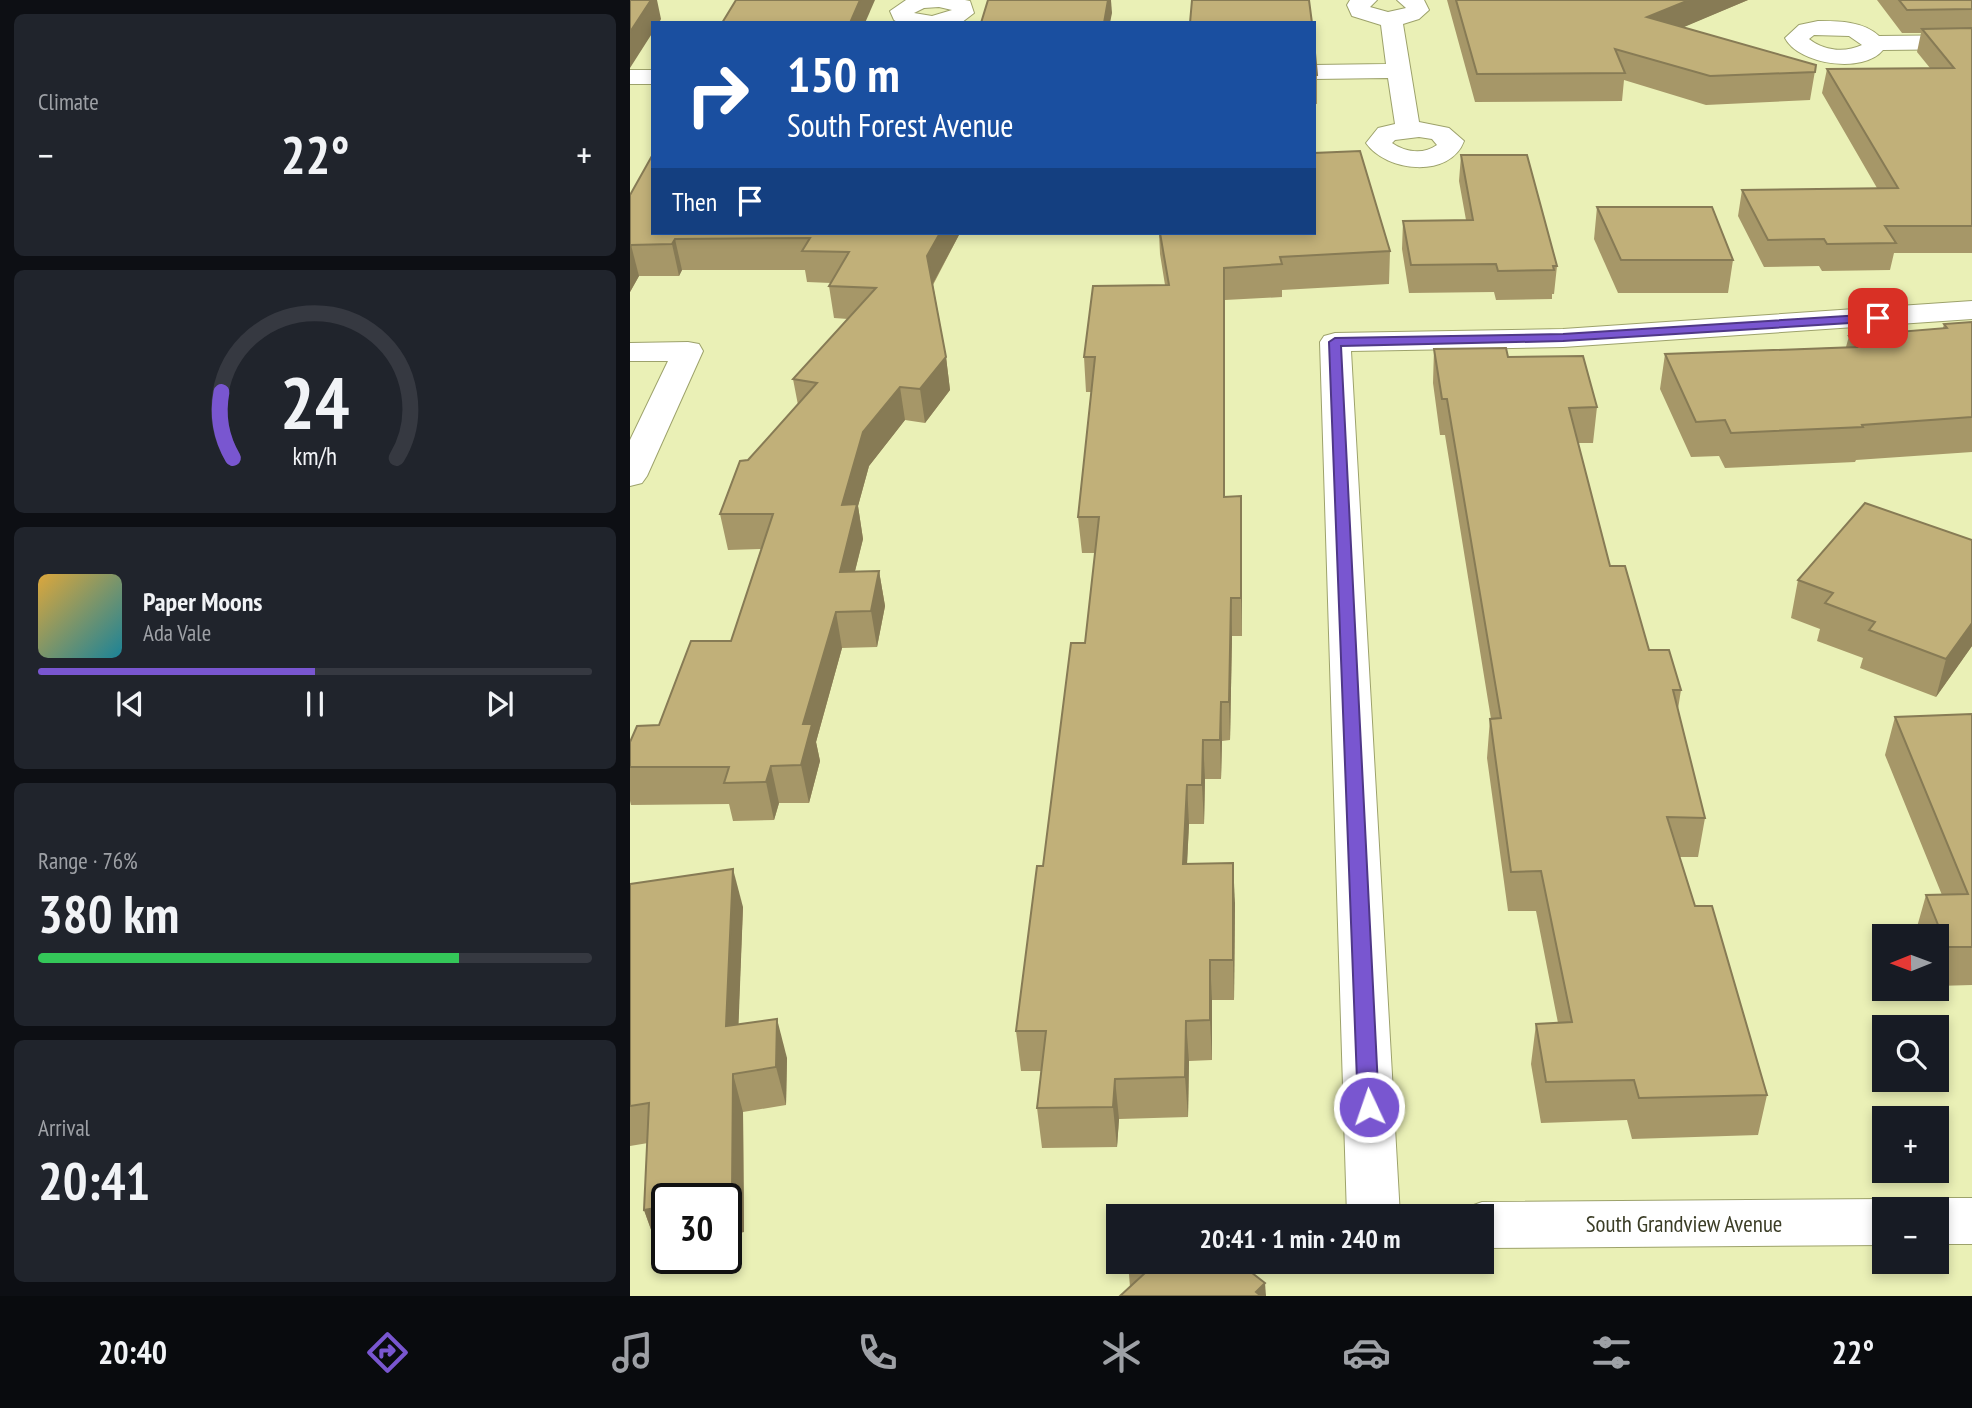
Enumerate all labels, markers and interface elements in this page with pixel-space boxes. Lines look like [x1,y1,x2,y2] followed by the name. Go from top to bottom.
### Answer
[787,42,900,106] text: 150 m
[672,49,763,140] icon: right
[38,87,99,116] text: Climate
[787,104,1014,146] text: South Forest Avenue
[281,121,349,188] text: 22°
[38,130,54,179] text: −
[576,130,592,179] text: +
[731,182,769,220] icon: arrive
[672,185,717,218] text: Then
[1848,288,1908,348] pin
[1859,299,1897,337] icon: arrive
[280,354,350,448] text: 24
[293,439,337,471] text: km/h
[143,585,262,618] text: Paper Moons
[143,618,211,647] text: Ada Vale
[111,685,149,723] icon: previous
[296,685,334,723] icon: pause
[481,685,519,723] icon: next
[38,846,138,875] text: Range · 76%
[38,880,179,947] text: 380 km
[1872,924,1950,1001] north arrow
[1872,924,1949,1274] map controls
[1872,1015,1949,1092] button: search
[1332,1070,1406,1144] position arrow
[1872,1106,1949,1183] button: +
[38,1113,90,1142] text: Arrival
[38,1147,150,1214] text: 20:41
[651,1183,742,1274] speed limit sign: 30
[1872,1197,1949,1274] button: −
[1586,1209,1782,1238] street label: South Grandview Avenue
[1200,1222,1400,1255] text: 20:41 · 1 min · 240 m
[363,1328,412,1377] icon: directions
[608,1328,657,1377] icon: music
[853,1328,902,1377] icon: phone
[1097,1328,1146,1377] icon: climate
[1342,1328,1391,1377] icon: car
[1587,1328,1636,1377] icon: filters
[98,1331,167,1373] text: 20:40
[1832,1331,1874,1373] text: 22°

